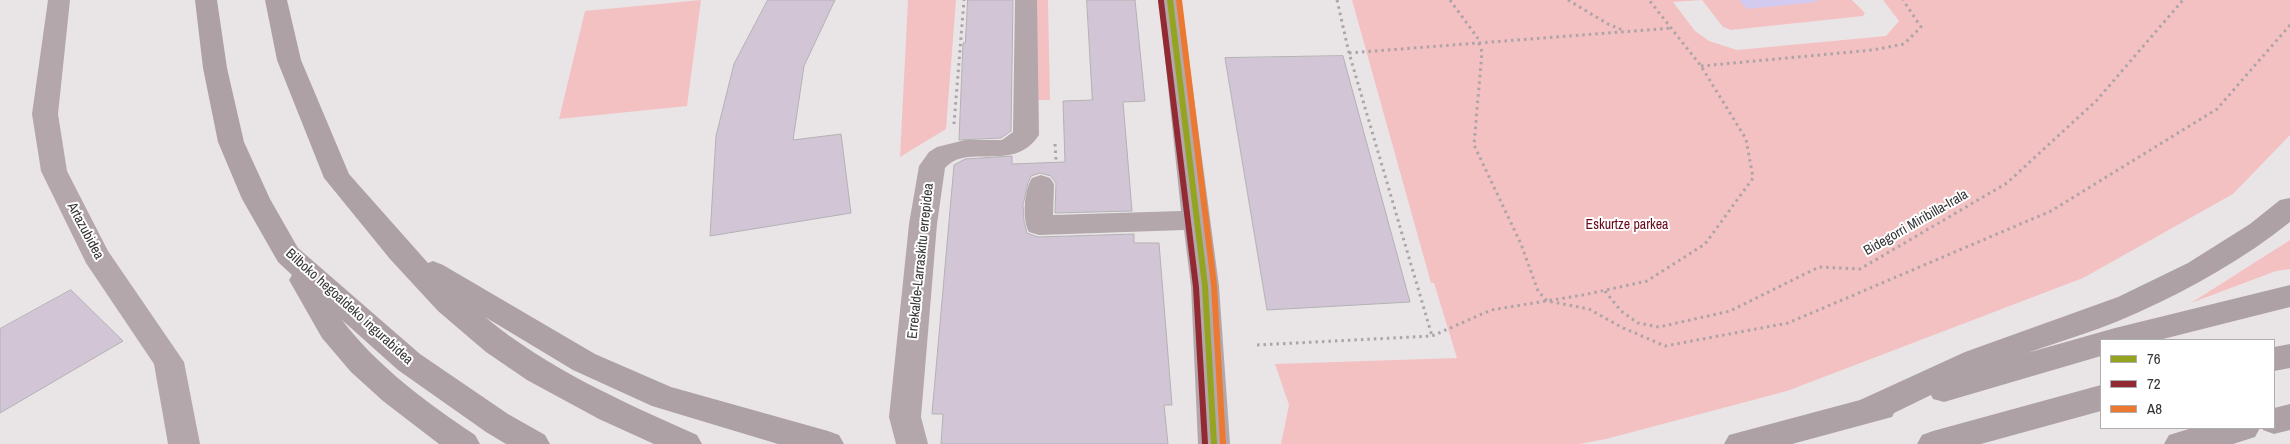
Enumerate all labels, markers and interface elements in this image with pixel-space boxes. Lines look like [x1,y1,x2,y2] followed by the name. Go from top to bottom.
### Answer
[904,182,938,340] street label: Errekalde-Larraskitu errepidea
[1861,186,1971,260] street label: Bidegorri Miribilla-Irala
[63,200,107,262] street label: Artazubidea
[1586,217,1668,233] park label: Eskurtze parkea
[282,245,416,369] street label: Bilboko hegoaldeko ingurabidea
[2100,339,2275,429] legend
[2147,348,2161,369] text: 76
[2147,373,2161,394] text: 72
[2147,398,2162,419] text: A8

